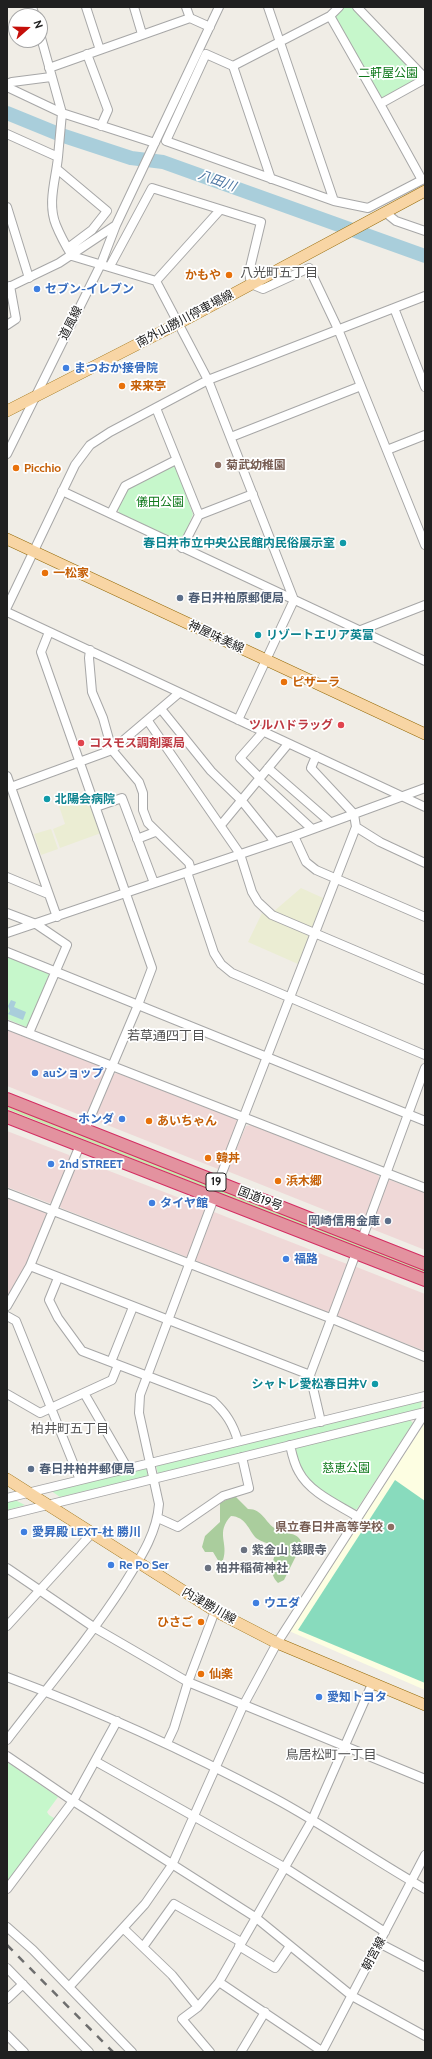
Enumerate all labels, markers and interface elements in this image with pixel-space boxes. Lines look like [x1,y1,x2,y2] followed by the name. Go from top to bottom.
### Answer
[8,8,48,48] north arrow
[30,18,46,30] text: N
[358,66,418,80] park label: 二軒屋公園
[196,167,238,195] water label: 八田川
[240,265,318,281] district label: 八光町五丁目
[185,268,221,282] place label: かもや
[224,270,234,280] marker: かもや
[45,282,134,296] place label: セブン-イレブン
[32,284,42,294] marker: セブン-イレブン
[134,287,236,351] street label: 南外山勝川停車場線
[56,304,86,342] street label: 道風線
[74,361,158,375] place label: まつおか接骨院
[61,363,71,373] marker: まつおか接骨院
[130,379,166,393] place label: 来来亭
[117,381,127,391] marker: 来来亭
[226,458,286,472] place label: 菊武幼稚園
[213,460,223,470] marker: 菊武幼稚園
[24,461,61,475] place label: Picchio
[11,463,21,473] marker: Picchio
[136,495,184,509] park label: 儀田公園
[143,536,335,550] place label: 春日井市立中央公民館内民俗展示室
[338,538,348,548] marker: 春日井市立中央公民館内民俗展示室
[53,566,89,580] place label: 一松家
[40,568,50,578] marker: 一松家
[188,591,284,605] place label: 春日井柏原郵便局
[175,593,185,603] marker: 春日井柏原郵便局
[186,618,246,656] street label: 神屋味美線
[266,628,374,642] place label: リゾートエリア英富
[253,630,263,640] marker: リゾートエリア英富
[292,675,340,689] place label: ピザーラ
[279,677,289,687] marker: ピザーラ
[249,718,333,732] place label: ツルハドラッグ
[336,720,346,730] marker: ツルハドラッグ
[89,736,185,750] place label: コスモス調剤薬局
[76,738,86,748] marker: コスモス調剤薬局
[55,792,115,806] place label: 北陽会病院
[42,794,52,804] marker: 北陽会病院
[127,1028,205,1044] district label: 若草通四丁目
[43,1066,104,1080] place label: auショップ
[30,1068,40,1078] marker: auショップ
[78,1112,114,1126] place label: ホンダ
[117,1114,127,1124] marker: ホンダ
[157,1114,217,1128] place label: あいちゃん
[144,1116,154,1126] marker: あいちゃん
[216,1151,240,1165] place label: 韓丼
[203,1153,213,1163] marker: 韓丼
[59,1157,123,1171] place label: 2nd STREET
[46,1159,56,1169] marker: 2nd STREET
[206,1173,226,1191] road number: 19
[286,1174,322,1188] place label: 浜木郷
[273,1176,283,1186] marker: 浜木郷
[236,1184,284,1214] street label: 国道19号
[160,1196,208,1210] place label: タイヤ館
[147,1198,157,1208] marker: タイヤ館
[308,1214,380,1228] place label: 岡崎信用金庫
[383,1216,393,1226] marker: 岡崎信用金庫
[294,1252,318,1266] place label: 福路
[281,1254,291,1264] marker: 福路
[252,1377,367,1391] place label: シャトレ愛松春日井V
[370,1379,380,1389] marker: シャトレ愛松春日井V
[31,1421,109,1437] district label: 柏井町五丁目
[322,1461,370,1475] park label: 慈恵公園
[39,1462,135,1476] place label: 春日井柏井郵便局
[26,1464,36,1474] marker: 春日井柏井郵便局
[275,1520,383,1534] place label: 県立春日井高等学校
[386,1522,396,1532] marker: 県立春日井高等学校
[32,1525,141,1539] place label: 愛昇殿 LEXT-杜 勝川
[19,1527,29,1537] marker: 愛昇殿 LEXT-杜 勝川
[252,1543,327,1557] place label: 紫金山 慈眼寺
[239,1545,249,1555] marker: 紫金山 慈眼寺
[119,1558,169,1572] place label: Re Po Ser
[106,1560,116,1570] marker: Re Po Ser
[216,1561,288,1575] place label: 柏井稲荷神社
[203,1563,213,1573] marker: 柏井稲荷神社
[179,1585,239,1627] street label: 内津勝川線
[264,1596,300,1610] place label: ウエダ
[251,1598,261,1608] marker: ウエダ
[157,1615,193,1629] place label: ひさご
[196,1617,206,1627] marker: ひさご
[209,1667,233,1681] place label: 仙楽
[196,1669,206,1679] marker: 仙楽
[327,1690,387,1704] place label: 愛知トヨタ
[314,1692,324,1702] marker: 愛知トヨタ
[286,1747,376,1763] district label: 鳥居松町一丁目
[359,1935,389,1973] street label: 朝宮線

